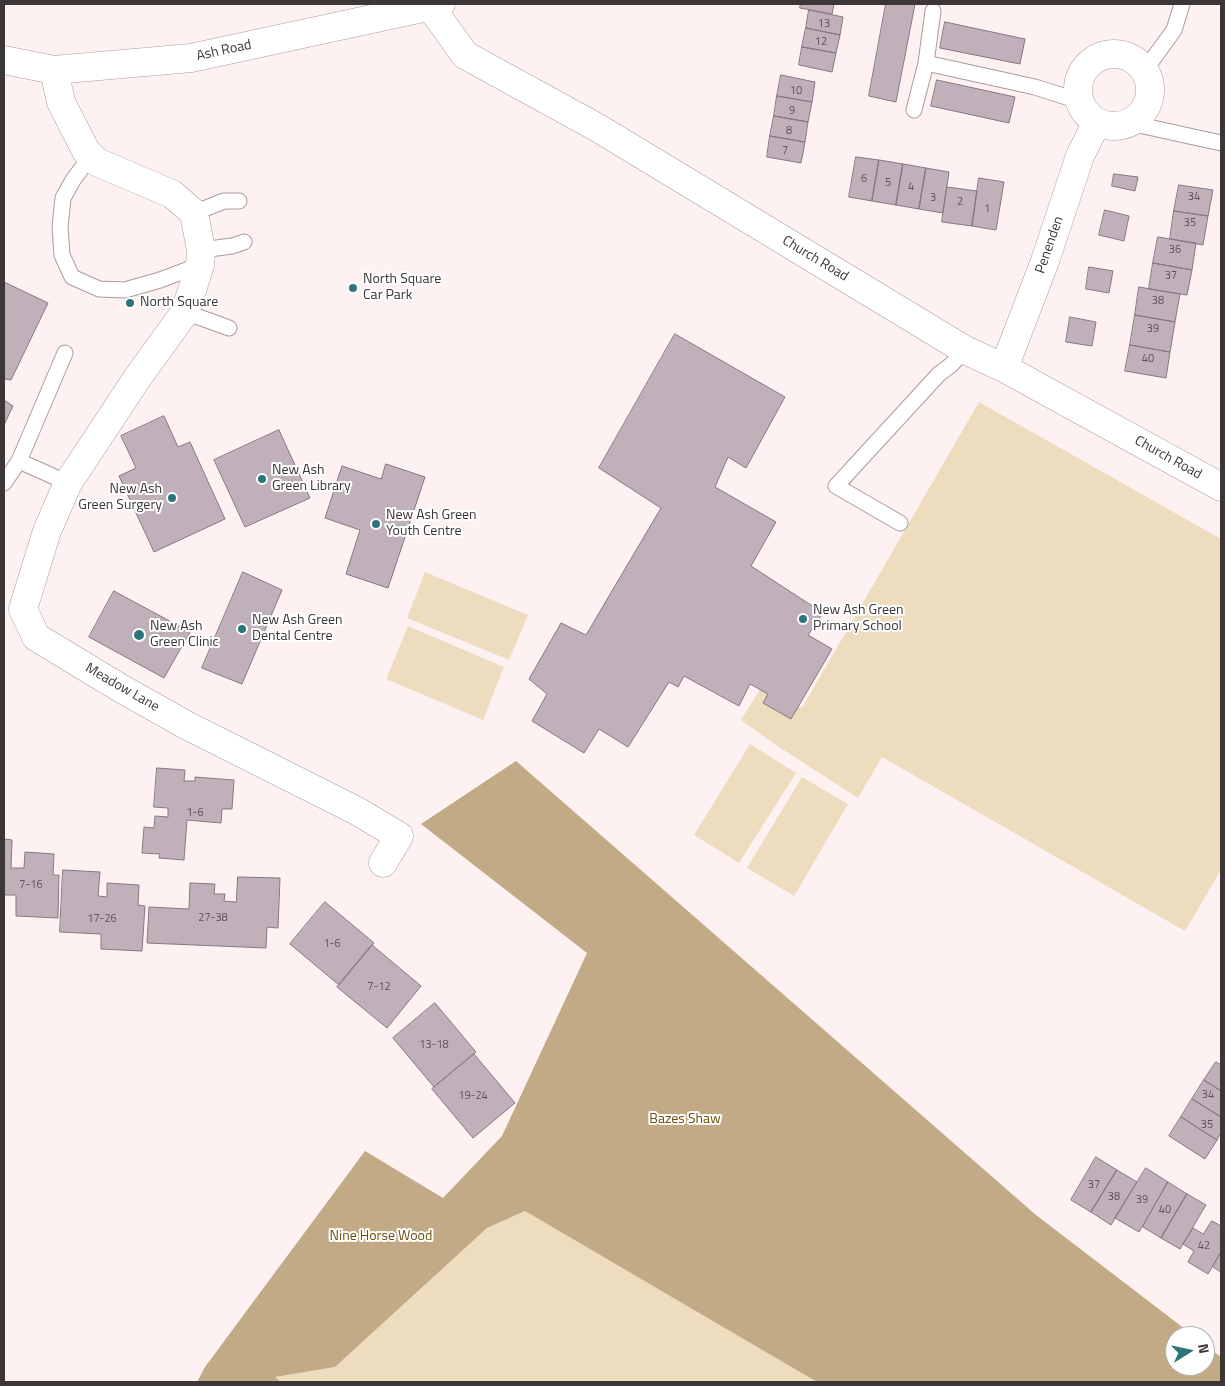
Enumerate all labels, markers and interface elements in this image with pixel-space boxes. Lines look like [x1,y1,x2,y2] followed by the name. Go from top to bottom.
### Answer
[818,17,830,31] house number: 13
[815,35,827,49] house number: 12
[195,37,253,65] street label: Ash Road
[790,84,802,98] house number: 10
[789,104,795,118] house number: 9
[786,124,792,138] house number: 8
[782,144,788,158] house number: 7
[861,172,867,186] house number: 6
[885,176,891,190] house number: 5
[908,180,914,194] house number: 4
[1188,190,1200,204] house number: 34
[930,191,936,205] house number: 3
[957,195,963,209] house number: 2
[984,202,990,216] house number: 1
[1032,214,1068,276] street label: Penenden
[1184,216,1196,230] house number: 35
[779,233,851,285] street label: Church Road
[1169,243,1181,257] house number: 36
[1165,269,1177,283] house number: 37
[363,272,441,304] place label: North Square Car Park
[347,282,359,294] marker: North Square Car Park
[1152,294,1164,308] house number: 38
[140,295,218,311] place label: North Square
[124,297,136,309] marker: North Square
[1147,322,1159,336] house number: 39
[1142,352,1154,366] house number: 40
[1131,433,1205,483] street label: Church Road
[272,463,351,496] place label: New Ash Green Library
[256,473,268,485] marker: New Ash Green Library
[78,482,162,514] place label: New Ash Green Surgery
[166,492,178,504] marker: New Ash Green Surgery
[386,508,477,540] place label: New Ash Green Youth Centre
[370,518,382,530] marker: New Ash Green Youth Centre
[813,603,904,636] place label: New Ash Green Primary School
[252,613,343,646] place label: New Ash Green Dental Centre
[797,613,809,625] marker: New Ash Green Primary School
[150,619,219,652] place label: New Ash Green Clinic
[236,623,248,635] marker: New Ash Green Dental Centre
[132,628,146,642] marker: New Ash Green Clinic
[82,660,162,716] street label: Meadow Lane
[186,806,204,820] house number: 1-6
[19,878,43,892] house number: 7-16
[198,911,228,925] house number: 27-38
[87,912,117,926] house number: 17-26
[323,937,341,951] house number: 1-6
[367,980,391,994] house number: 7-12
[419,1038,449,1052] house number: 13-18
[1202,1088,1214,1102] house number: 34
[458,1089,488,1103] house number: 19-24
[649,1112,721,1128] park label: Bazes Shaw
[1201,1118,1213,1132] house number: 35
[1088,1178,1100,1192] house number: 37
[1108,1190,1120,1204] house number: 38
[1136,1193,1148,1207] house number: 39
[1159,1203,1171,1217] house number: 40
[330,1229,432,1245] park label: Nine Horse Wood
[1198,1239,1210,1253] house number: 42
[1165,1326,1215,1376] north arrow
[1193,1342,1215,1355] text: N

